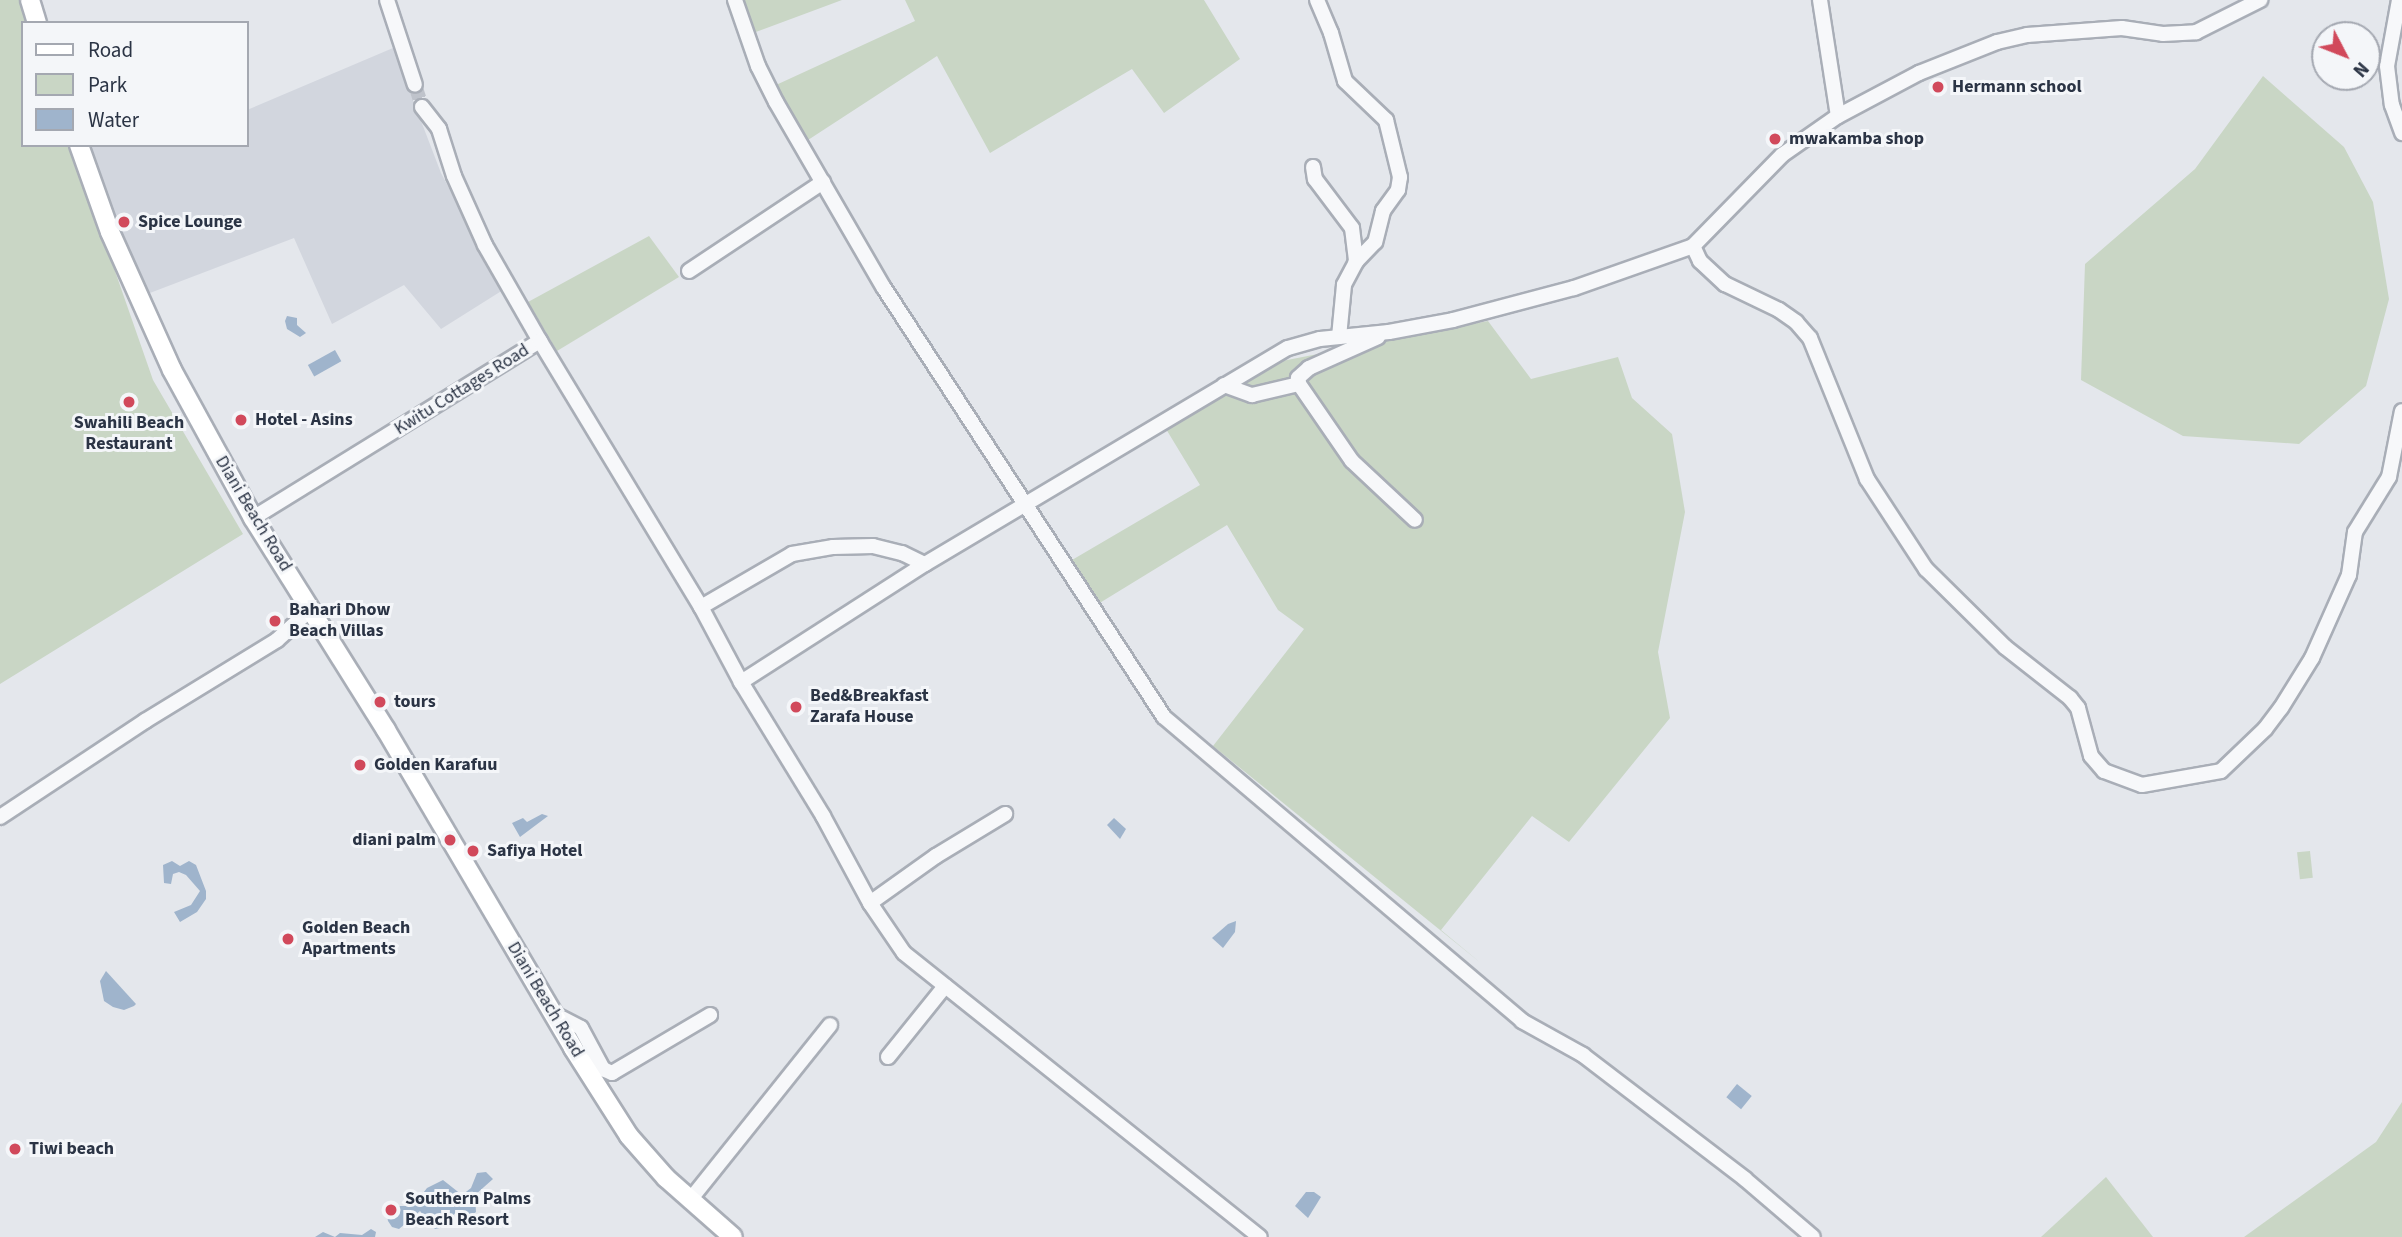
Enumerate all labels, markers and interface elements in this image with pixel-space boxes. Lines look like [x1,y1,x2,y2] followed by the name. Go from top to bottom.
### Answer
[21,21,248,147] legend
[2311,21,2381,91] north arrow
[88,35,133,65] text: Road
[2346,55,2375,83] text: N
[88,70,127,100] text: Park
[1952,76,2082,98] place label: Hermann school
[1930,79,1946,95] marker: Hermann school
[88,105,139,135] text: Water
[1789,128,1924,150] place label: mwakamba shop
[1767,131,1783,147] marker: mwakamba shop
[138,211,242,233] place label: Spice Lounge
[116,214,132,230] marker: Spice Lounge
[391,340,533,440] street label: Kwitu Cottages Road
[121,394,137,410] marker: Swahili Beach Restaurant
[255,409,353,431] place label: Hotel - Asins
[233,412,249,428] marker: Hotel - Asins
[74,413,184,456] place label: Swahili Beach Restaurant
[210,452,296,576] street label: Diani Beach Road
[289,600,390,642] place label: Bahari Dhow Beach Villas
[267,613,283,629] marker: Bahari Dhow Beach Villas
[810,686,929,728] place label: Bed&Breakfast Zarafa House
[394,691,436,713] place label: tours
[372,694,388,710] marker: tours
[788,699,804,715] marker: Bed&Breakfast Zarafa House
[374,754,497,776] place label: Golden Karafuu
[352,757,368,773] marker: Golden Karafuu
[352,829,436,851] place label: diani palm
[442,832,458,848] marker: diani palm
[487,840,582,862] place label: Safiya Hotel
[465,843,481,859] marker: Safiya Hotel
[302,918,410,960] place label: Golden Beach Apartments
[280,931,296,947] marker: Golden Beach Apartments
[502,938,588,1062] street label: Diani Beach Road
[29,1138,114,1160] place label: Tiwi beach
[7,1141,23,1157] marker: Tiwi beach
[405,1189,531,1232] place label: Southern Palms Beach Resort
[383,1202,399,1218] marker: Southern Palms Beach Resort

